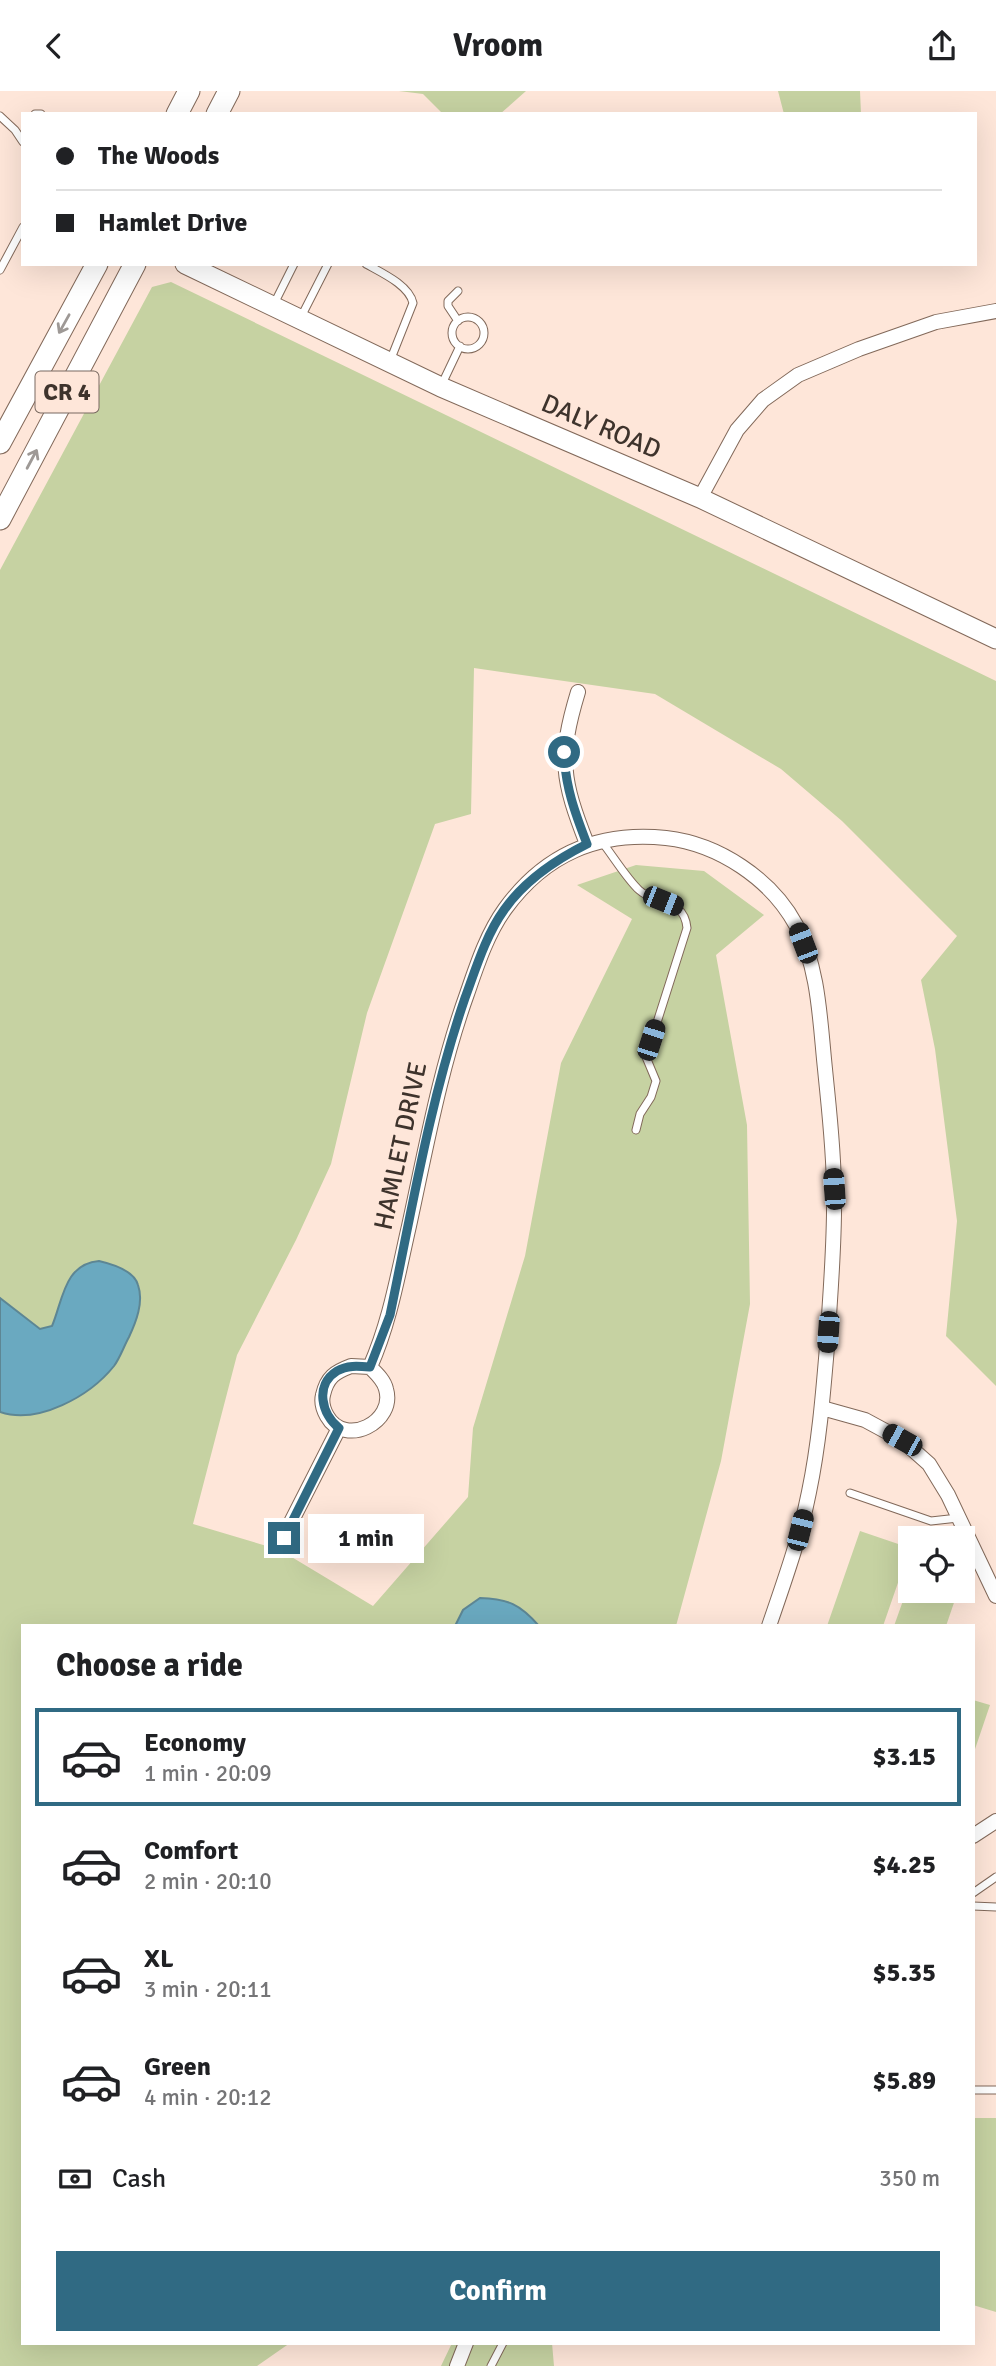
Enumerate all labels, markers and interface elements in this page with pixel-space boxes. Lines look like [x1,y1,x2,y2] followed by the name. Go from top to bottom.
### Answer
[453,26,543,65] text: Vroom
[35,27,73,65] icon: back
[923,27,961,65] icon: share
[98,140,219,172] text: The Woods
[98,207,247,239] text: Hamlet Drive
[57,313,71,333] one-way arrow
[36,371,98,413] road number: CR 4
[536,387,666,467] street label: DALY ROAD
[26,449,39,470] one-way arrow
[548,736,580,768] route start
[640,883,687,919] car
[786,920,821,966] car
[635,1017,668,1063] car
[368,1059,434,1233] street label: HAMLET DRIVE
[823,1167,846,1211] car
[817,1310,840,1354] car
[879,1421,926,1459] car
[785,1507,816,1553] car
[308,1513,424,1563] callout: 1 min
[268,1522,300,1554] route end
[338,1524,394,1553] text: 1 min
[898,1526,975,1603] map controls
[898,1526,975,1603] button: locate
[56,1646,243,1685] text: Choose a ride
[60,1726,123,1789] icon: car
[144,1727,246,1759] text: Economy
[872,1741,936,1773] text: $3.15
[144,1759,272,1788] text: 1 min · 20:09
[60,1834,123,1897] icon: car
[144,1835,238,1867] text: Comfort
[872,1849,936,1881] text: $4.25
[144,1867,272,1896] text: 2 min · 20:10
[60,1942,123,2005] icon: car
[144,1943,174,1975] text: XL
[872,1957,936,1989] text: $5.35
[144,1975,272,2004] text: 3 min · 20:11
[60,2050,123,2113] icon: car
[144,2051,211,2083] text: Green
[872,2065,936,2097] text: $5.89
[144,2083,272,2112] text: 4 min · 20:12
[56,2160,94,2198] icon: cash
[112,2163,166,2195] text: Cash
[879,2164,940,2193] text: 350 m
[56,2251,940,2331] button: Confirm

